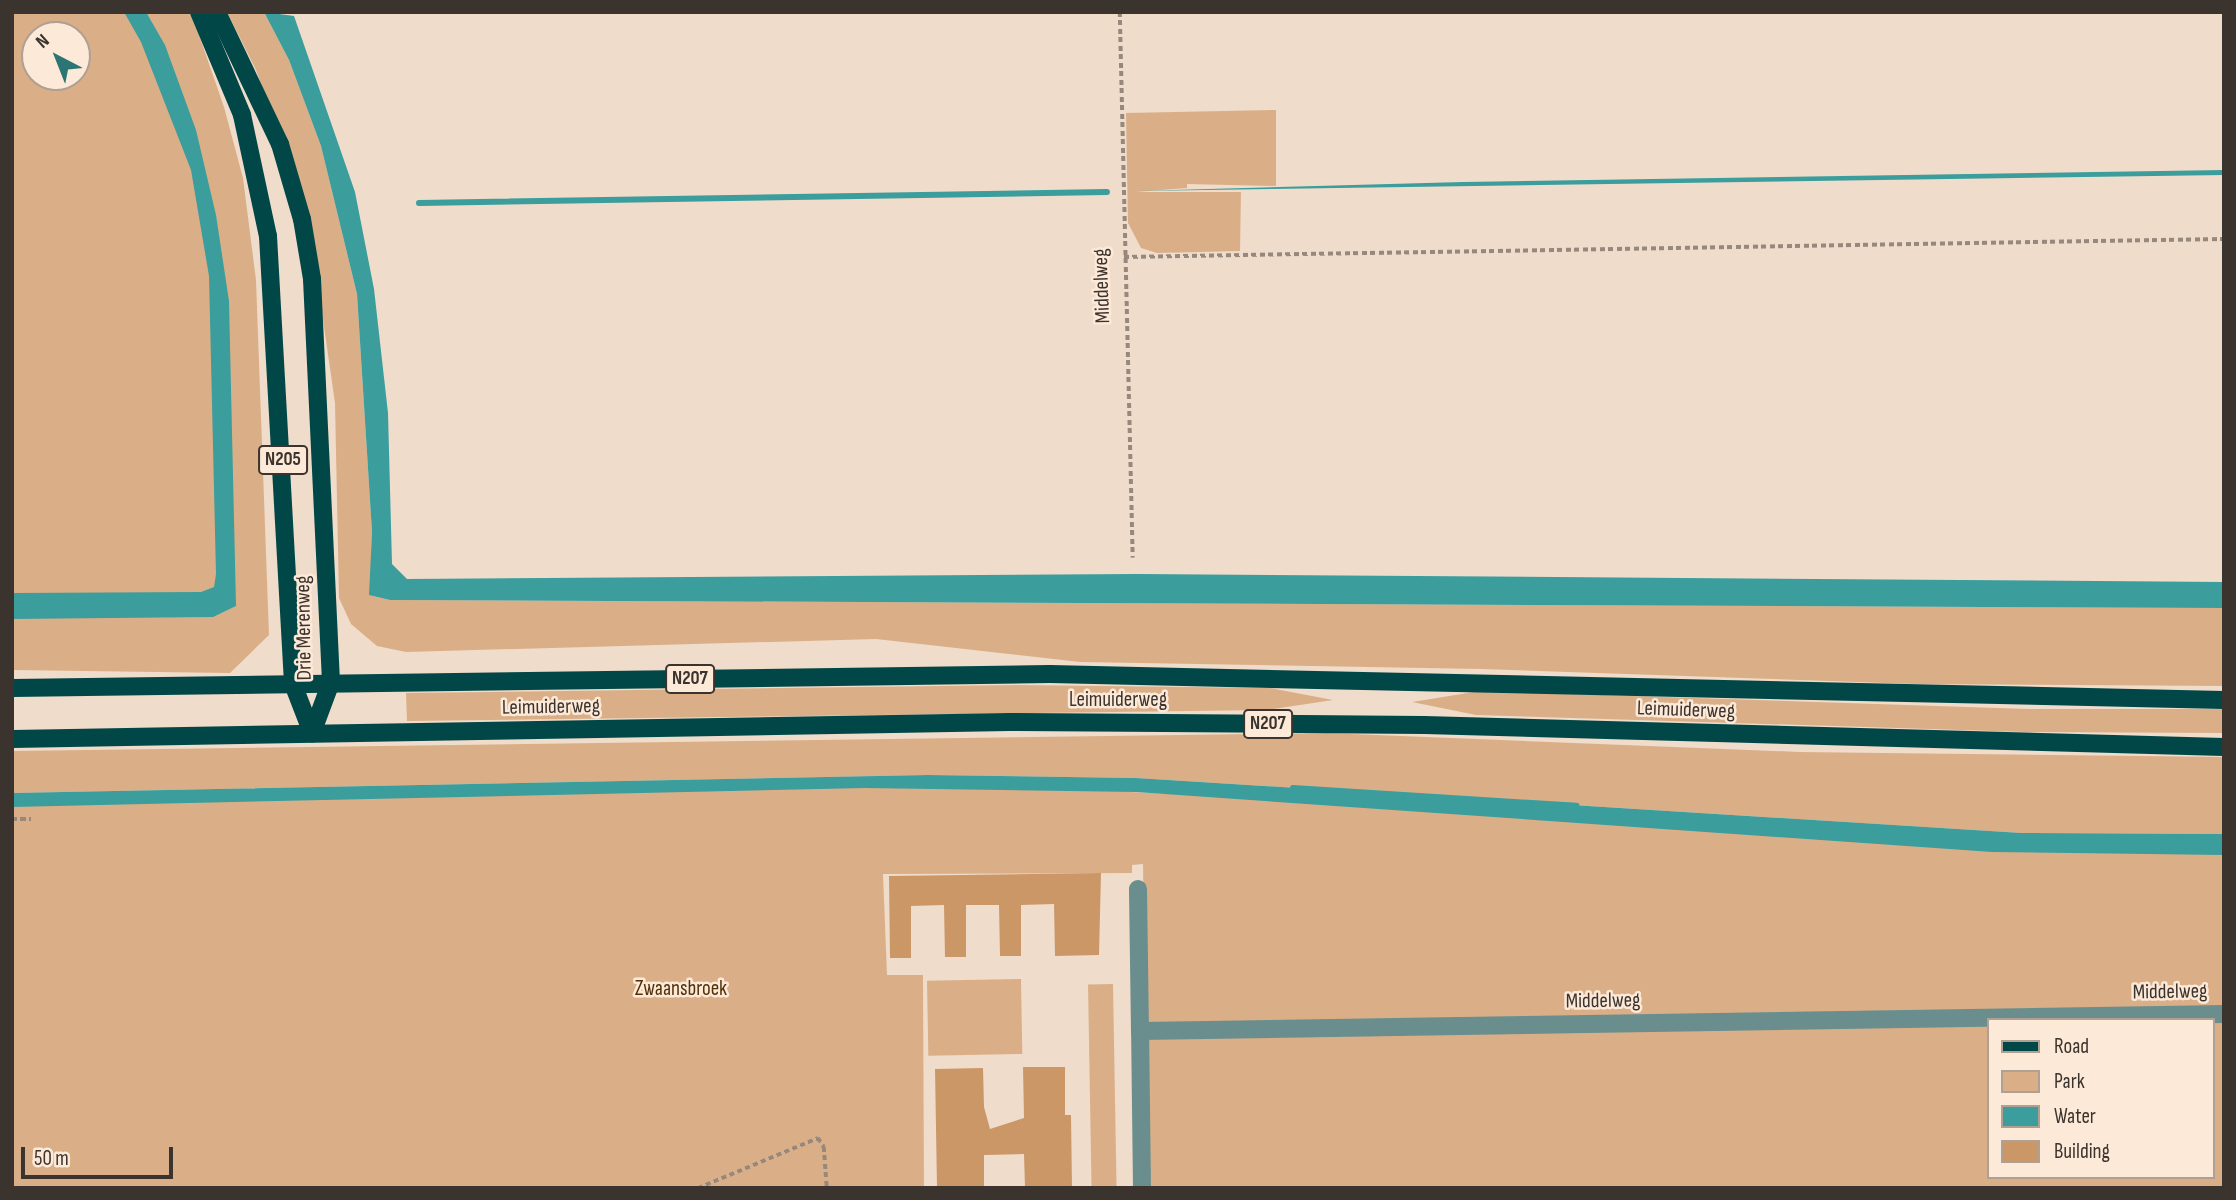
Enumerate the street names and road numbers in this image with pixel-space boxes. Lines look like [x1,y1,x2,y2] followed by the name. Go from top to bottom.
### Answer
[1088,248,1116,324] street label: Middelweg
[257,444,309,475] road number: N205
[290,575,318,681] street label: Drie Merenweg
[664,664,716,694] road number: N207
[1069,687,1167,713] street label: Leimuiderweg
[502,694,600,720] street label: Leimuiderweg
[1637,696,1735,724] street label: Leimuiderweg
[1242,708,1294,740] road number: N207
[2132,979,2208,1005] street label: Middelweg
[1565,988,1641,1014] street label: Middelweg

